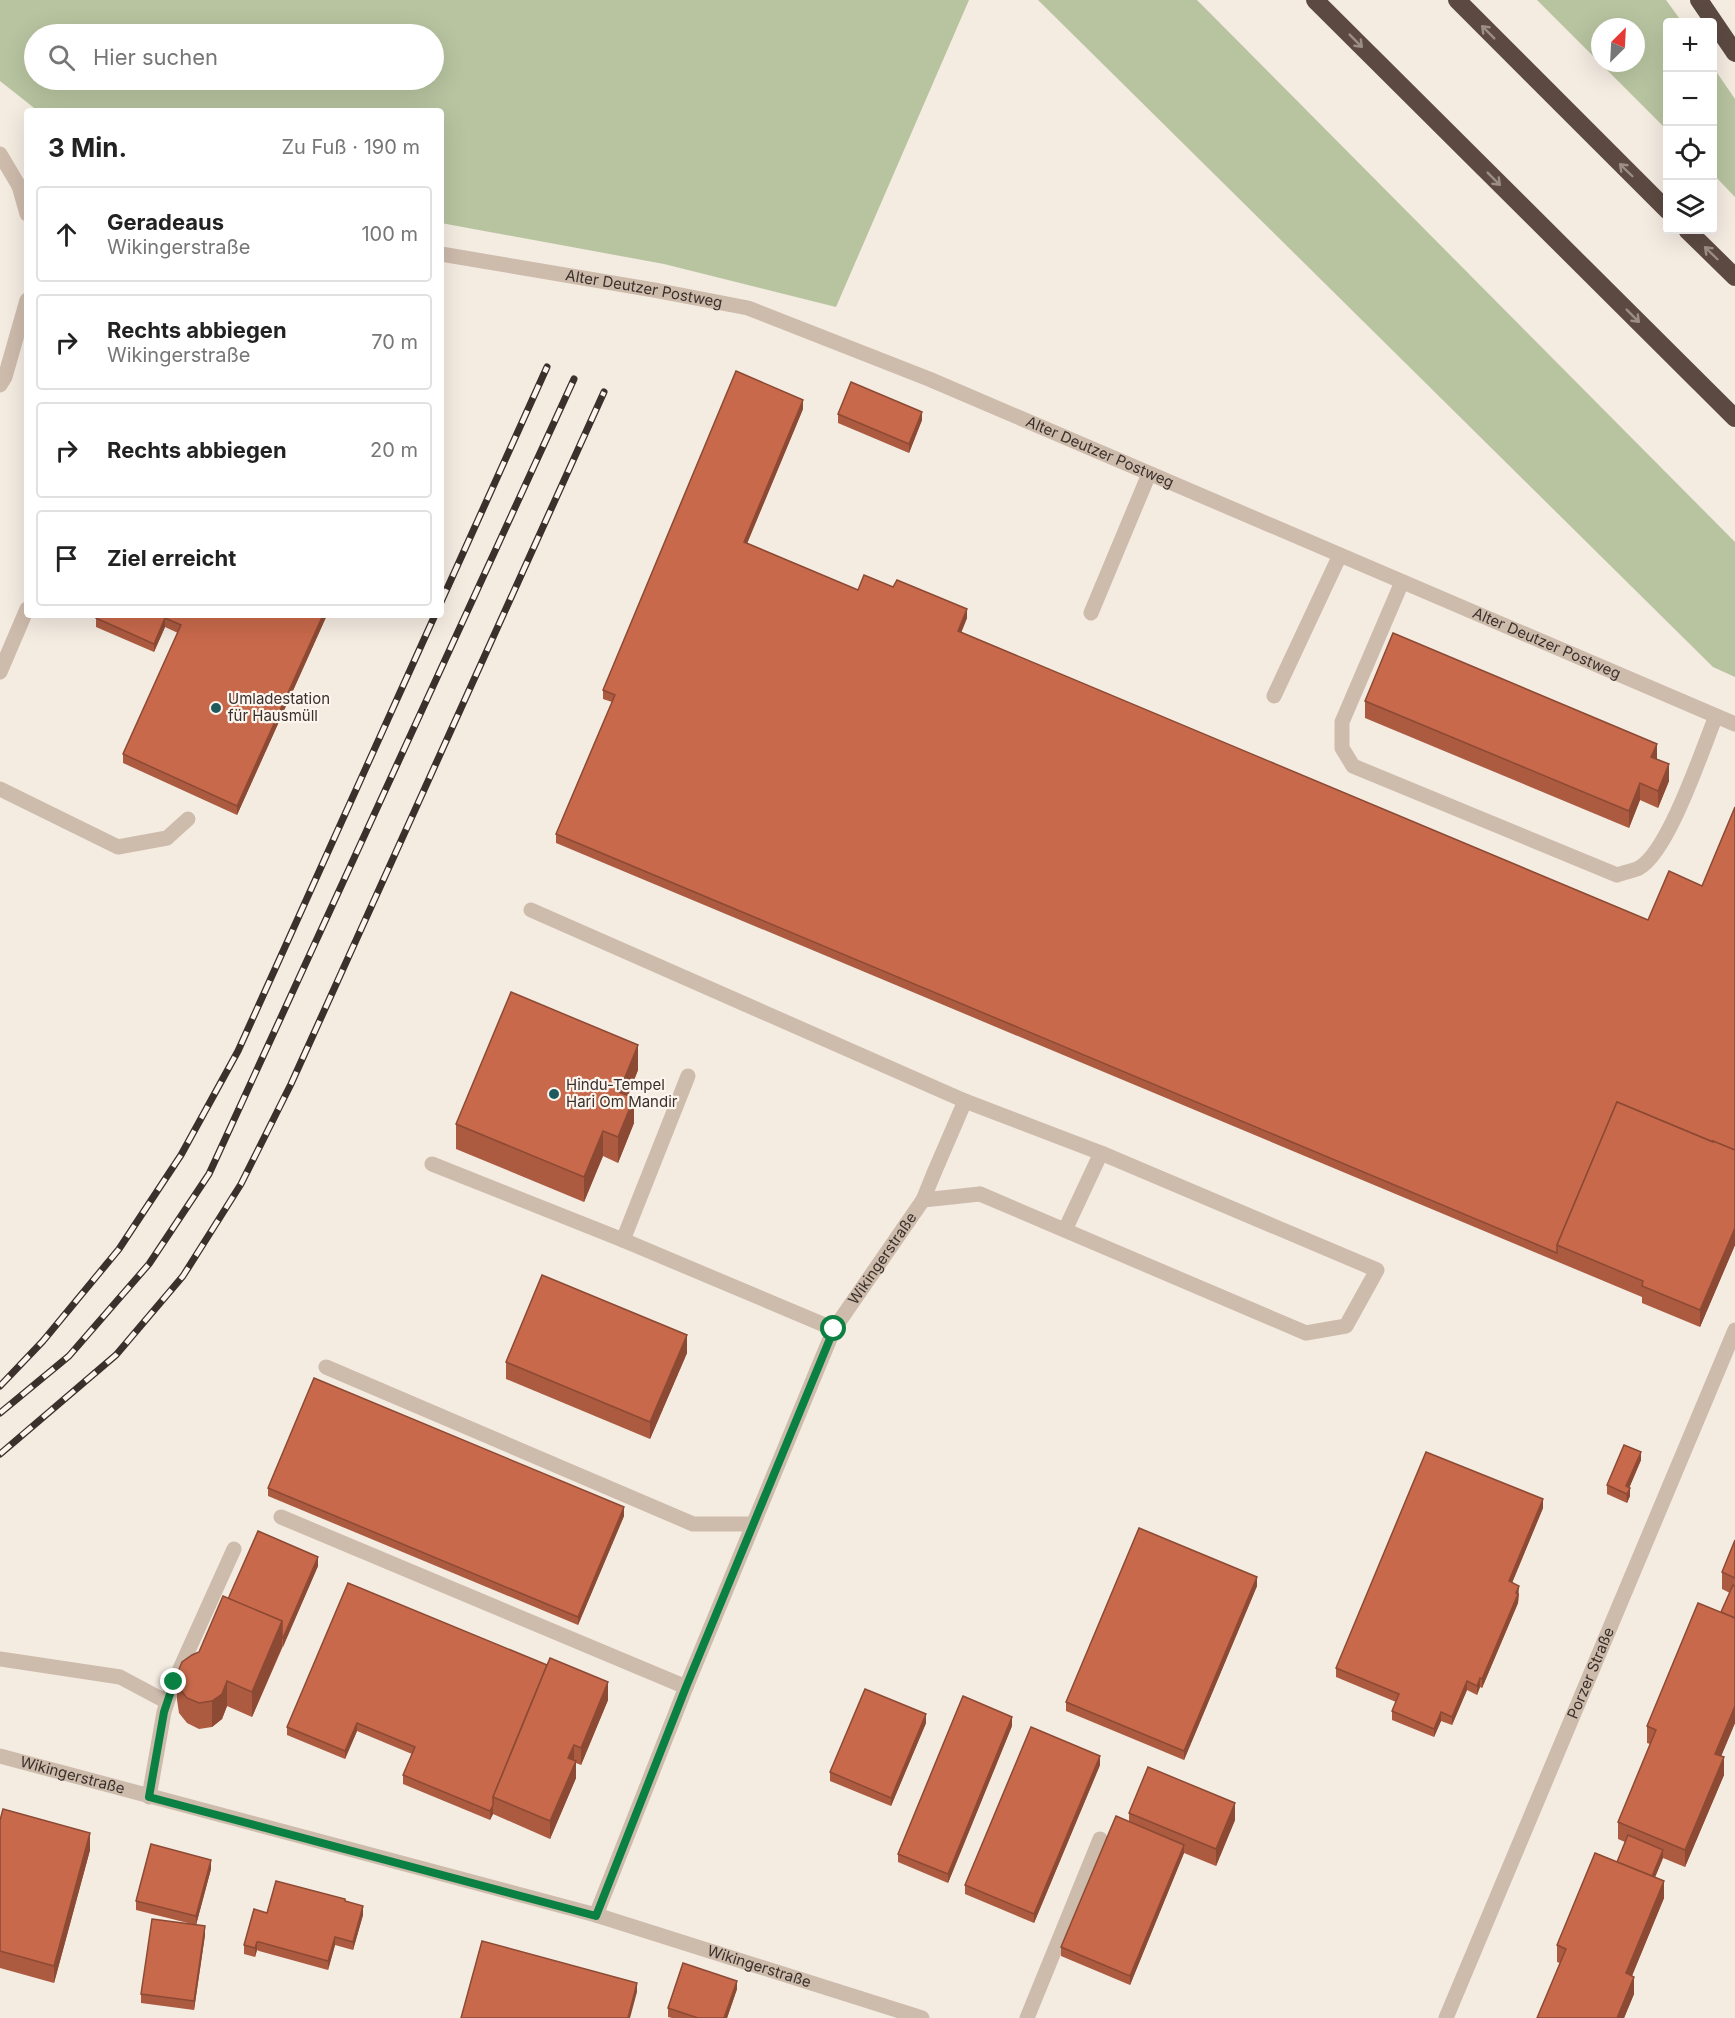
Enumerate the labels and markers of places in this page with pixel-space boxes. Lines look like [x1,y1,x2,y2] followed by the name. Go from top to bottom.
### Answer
[228,689,330,725] place label: Umladestation für Hausmüll
[209,701,223,715] marker: Umladestation für Hausmüll
[566,1075,678,1111] place label: Hindu-Tempel Hari Om Mandir
[547,1087,561,1101] marker: Hindu-Tempel Hari Om Mandir

